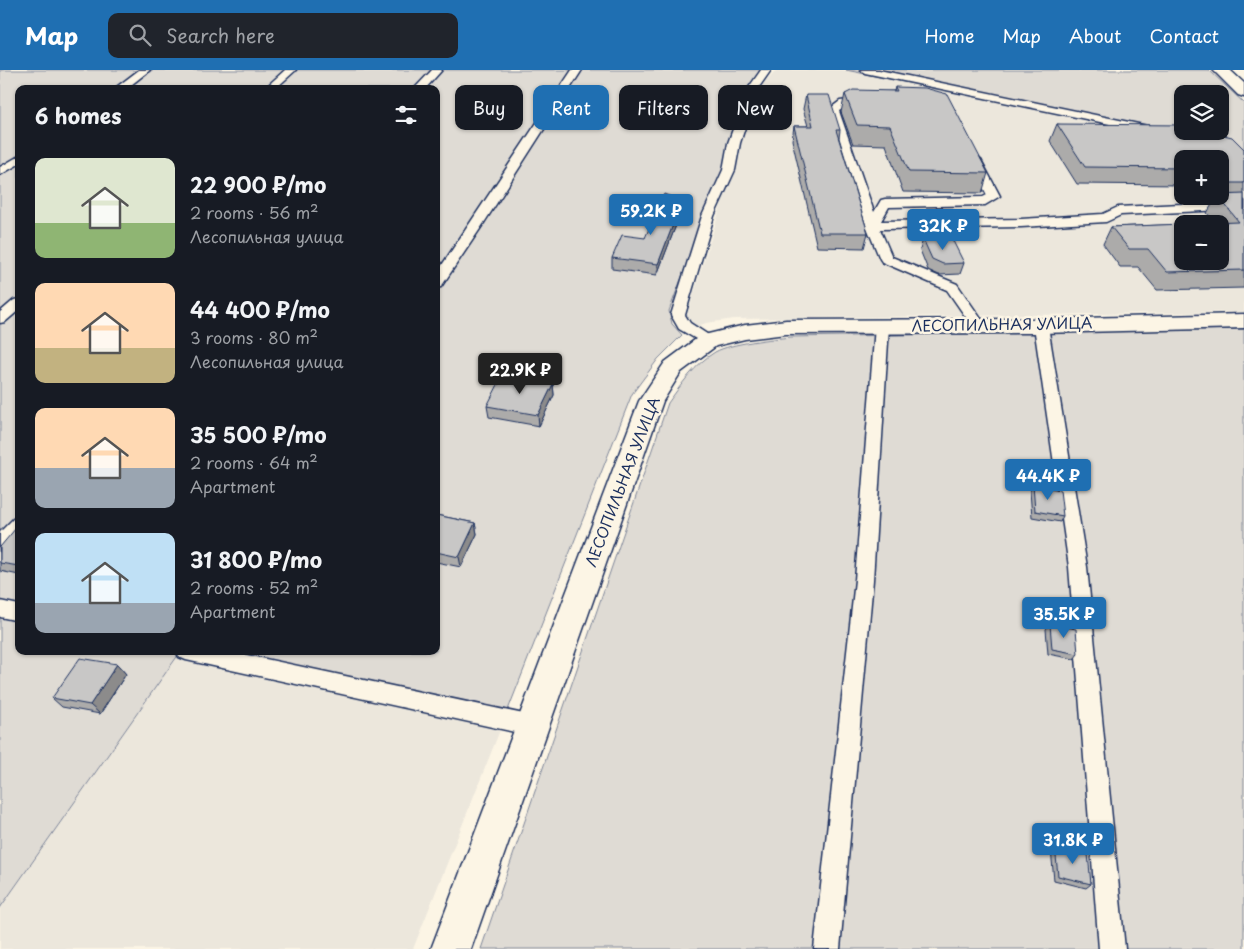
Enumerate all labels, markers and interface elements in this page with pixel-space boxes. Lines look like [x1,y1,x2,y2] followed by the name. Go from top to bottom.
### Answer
[108,13,458,58] search box
[25,17,78,53] text: Map
[126,21,154,49] icon: search
[166,21,275,49] text: Search here
[924,22,974,49] text: Home
[1002,22,1041,49] text: Map
[1069,22,1121,49] text: About
[1149,22,1219,49] text: Contact
[455,85,523,130] chip: Buy
[533,85,609,130] chip: Rent
[619,85,708,130] chip: Filters
[718,85,792,130] chip: New
[1174,85,1229,270] map controls
[1174,85,1229,140] button: layers
[35,99,121,131] text: 6 homes
[392,101,420,129] icon: filters
[1174,150,1229,205] button: +
[190,168,326,200] text: 22 900 ₽/mo
[75,178,135,238] icon: home
[605,194,697,236] pin: 59.2K ₽
[620,198,682,222] text: 59.2K ₽
[190,200,319,224] text: 2 rooms · 56 m²
[908,208,978,251] pin: 32K ₽
[918,213,968,237] text: 32K ₽
[1174,215,1229,270] button: −
[190,224,344,248] text: Лесопильная улица
[190,293,330,325] text: 44 400 ₽/mo
[75,303,135,363] icon: home
[911,310,1092,337] street label: ЛЕСОПИЛЬНАЯ УЛИЦА
[190,325,318,349] text: 3 rooms · 80 m²
[190,349,344,373] text: Лесопильная улица
[474,352,566,395] pin: 22.9K ₽
[489,357,551,381] text: 22.9K ₽
[578,393,665,570] street label: ЛЕСОПИЛЬНАЯ УЛИЦА
[190,418,327,450] text: 35 500 ₽/mo
[75,428,135,488] icon: home
[190,450,318,474] text: 2 rooms · 64 m²
[1002,458,1094,501] pin: 44.4K ₽
[1016,463,1080,487] text: 44.4K ₽
[190,474,275,498] text: Apartment
[190,543,322,575] text: 31 800 ₽/mo
[75,553,135,613] icon: home
[190,575,318,599] text: 2 rooms · 52 m²
[1018,596,1110,639] pin: 35.5K ₽
[190,599,275,623] text: Apartment
[1033,601,1095,625] text: 35.5K ₽
[1027,822,1119,865] pin: 31.8K ₽
[1043,827,1103,851] text: 31.8K ₽

